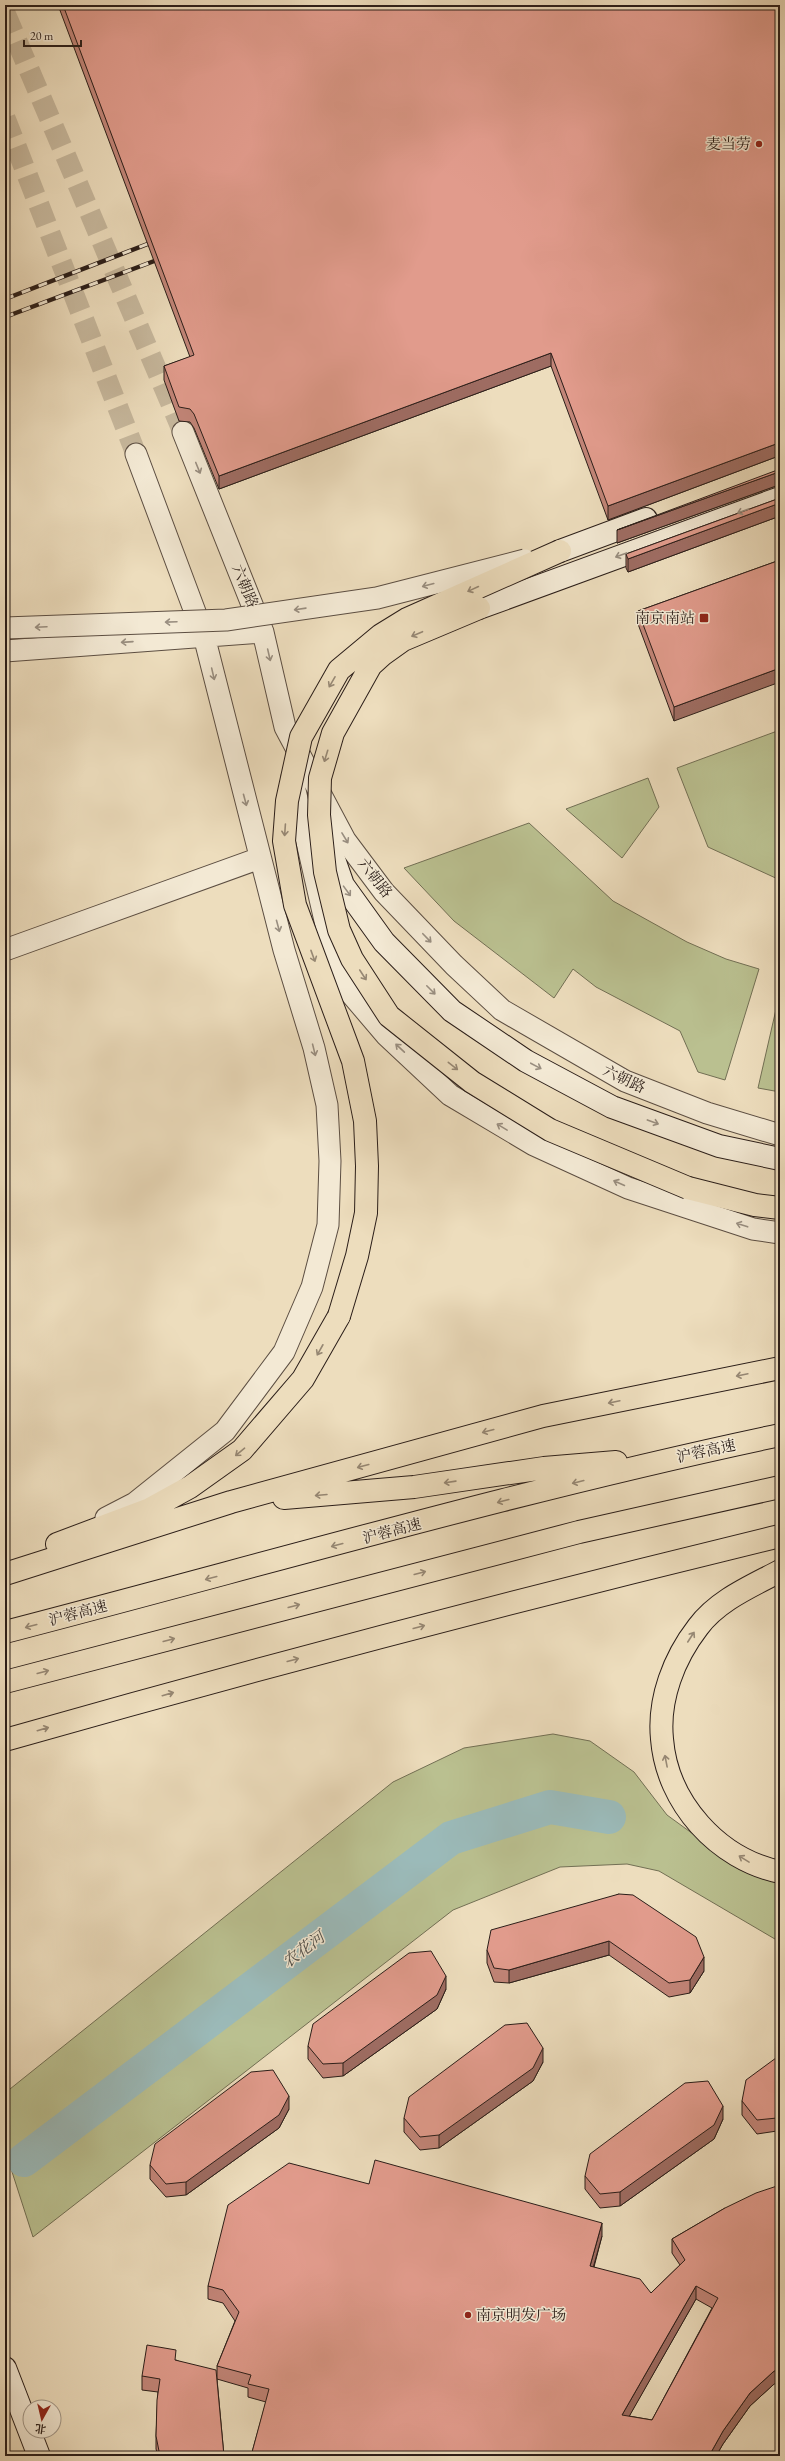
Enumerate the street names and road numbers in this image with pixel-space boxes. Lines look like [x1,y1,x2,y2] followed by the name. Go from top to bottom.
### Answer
[228,561,263,610] street label: 六朝路
[354,854,397,901] street label: 六朝路
[600,1060,649,1097] street label: 六朝路
[675,1435,737,1466] street label: 沪蓉高速
[360,1514,423,1547] street label: 沪蓉高速
[46,1596,109,1629] street label: 沪蓉高速

